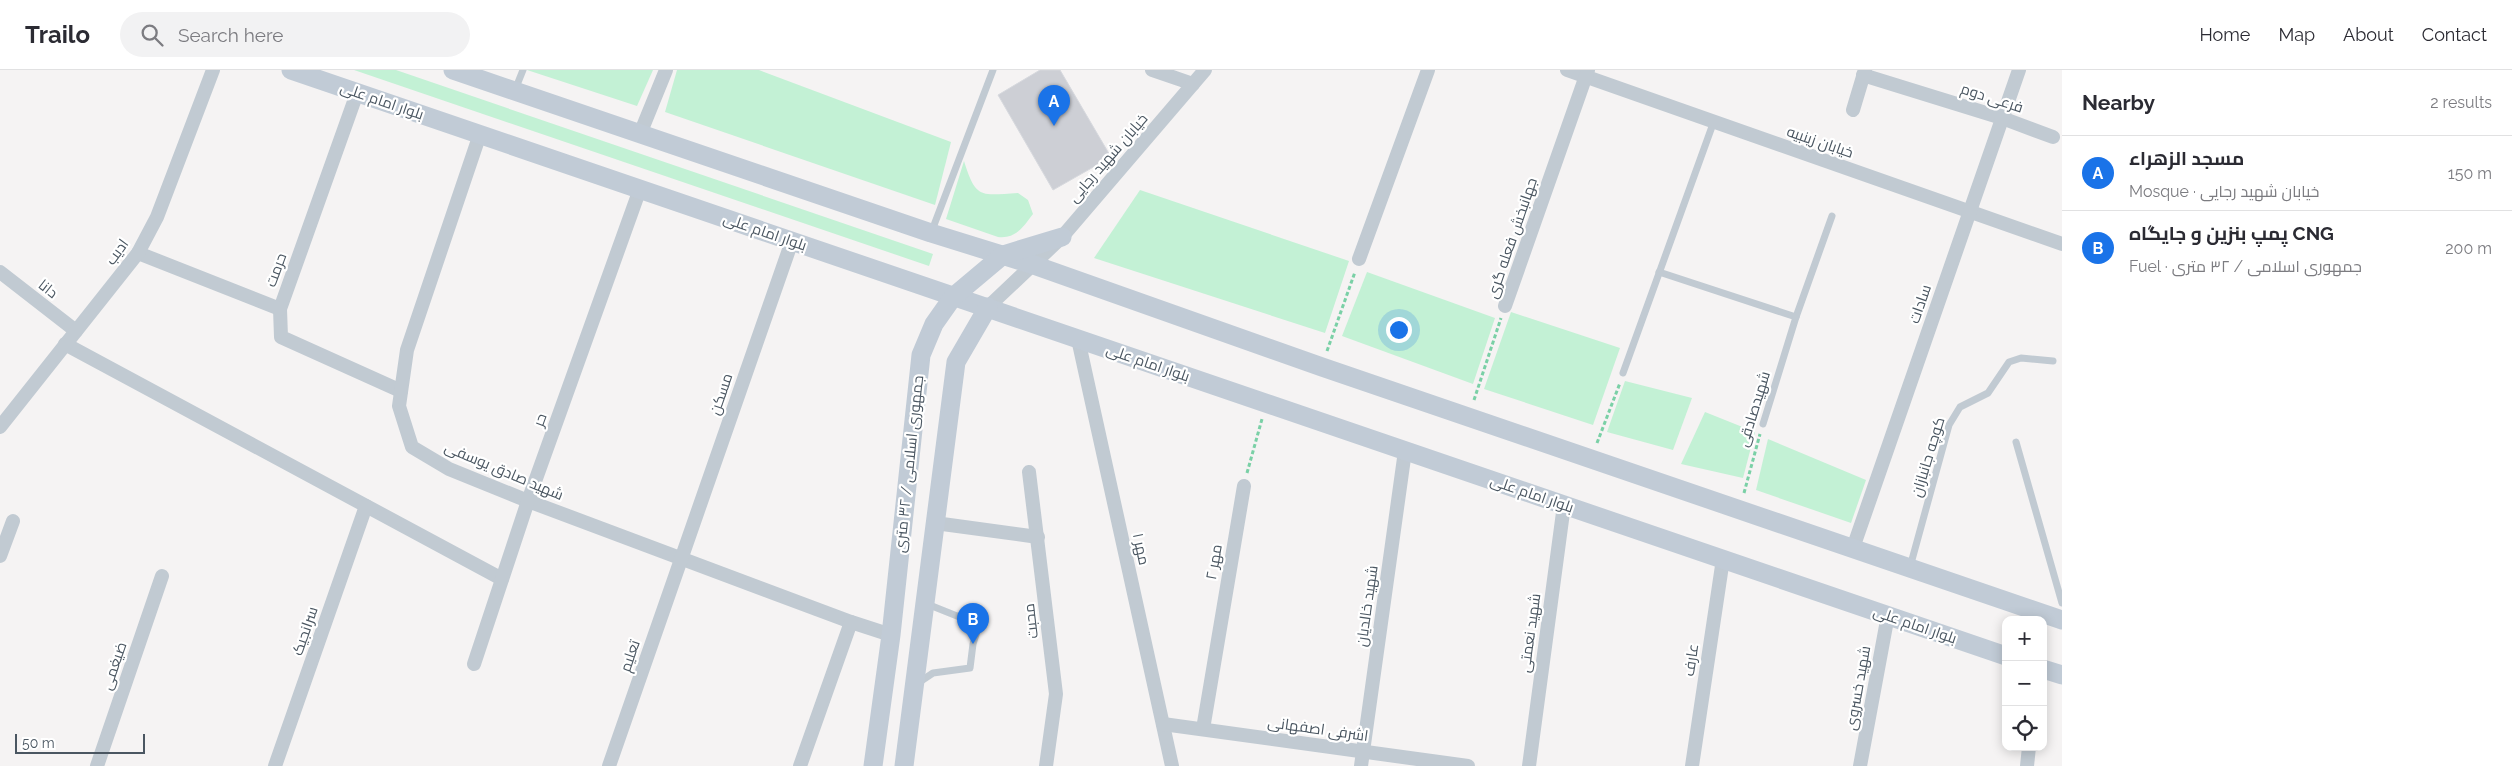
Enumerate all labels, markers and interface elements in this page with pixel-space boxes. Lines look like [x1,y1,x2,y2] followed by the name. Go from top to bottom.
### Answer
[120,12,470,57] search box
[25,20,90,49] text: Trailo
[138,21,166,49] icon: search
[178,24,283,46] text: Search here
[2199,24,2250,45] text: Home
[2278,24,2315,45] text: Map
[2343,24,2394,45] text: About
[2422,24,2487,45] text: Contact
[338,78,426,125] street label: بلوار امام علی
[1958,79,2025,117] street label: فرعی دوم
[1038,85,1070,126] pin: A
[2082,90,2155,115] text: Nearby
[2430,93,2492,112] text: 2 results
[1064,110,1152,207] street label: خیابان شهید رجایی
[1784,122,1856,163] street label: خیابان زینبیه
[2129,147,2244,169] text: مسجد الزهراء
[2093,164,2103,183] text: A
[2448,164,2492,183] text: 150 m
[1483,175,1542,301] street label: جهانبخش فعله گری
[2129,182,2320,201] text: Mosque · خیابان شهید رجایی
[721,209,809,256] street label: بلوار امام علی
[2129,222,2334,244] text: پمپ بنزین و جایگاه CNG
[102,236,132,268] street label: ادیب
[2093,239,2103,258] text: B
[2445,239,2492,258] text: 200 m
[262,251,290,289] street label: حرمت
[2129,257,2362,276] text: Fuel · جمهوری اسلامی / ۳۲ متری
[35,276,61,302] street label: دانا
[1905,282,1935,326] street label: سادات
[1386,317,1412,343] your location
[1104,340,1192,387] street label: بلوار امام علی
[1734,369,1775,449] street label: شهیدصادقی
[706,371,737,418] street label: مسکن
[891,374,928,554] street label: جمهوری اسلامی / ۳۲ متری
[529,411,551,430] street label: حر
[1907,415,1950,499] street label: کوچه جانبازان
[442,438,566,505] street label: شهید صادق یوسفی
[1488,471,1576,518] street label: بلوار امام علی
[1128,531,1153,567] street label: مهر ۱
[1202,543,1227,581] street label: مهر ۲
[1352,564,1383,648] street label: شهید خالدیان
[1516,592,1545,674] street label: شهید نعمتی
[1020,602,1042,640] street label: محبت
[1871,602,1959,649] street label: بلوار امام علی
[957,603,989,644] pin: B
[288,604,322,658] street label: سرانجیک
[2002,616,2047,751] map controls
[2002,616,2047,661] button: +
[616,638,645,675] street label: تعلیم
[97,640,132,693] street label: ضیغمی
[1680,642,1702,678] street label: عارف
[1842,644,1875,732] street label: شهید خسروی
[2002,661,2047,706] button: −
[2002,706,2047,751] button: locate
[1266,713,1369,746] street label: اشرفی اصفهانی
[15,731,145,754] scale bar
[22,735,55,751] text: 50 m

